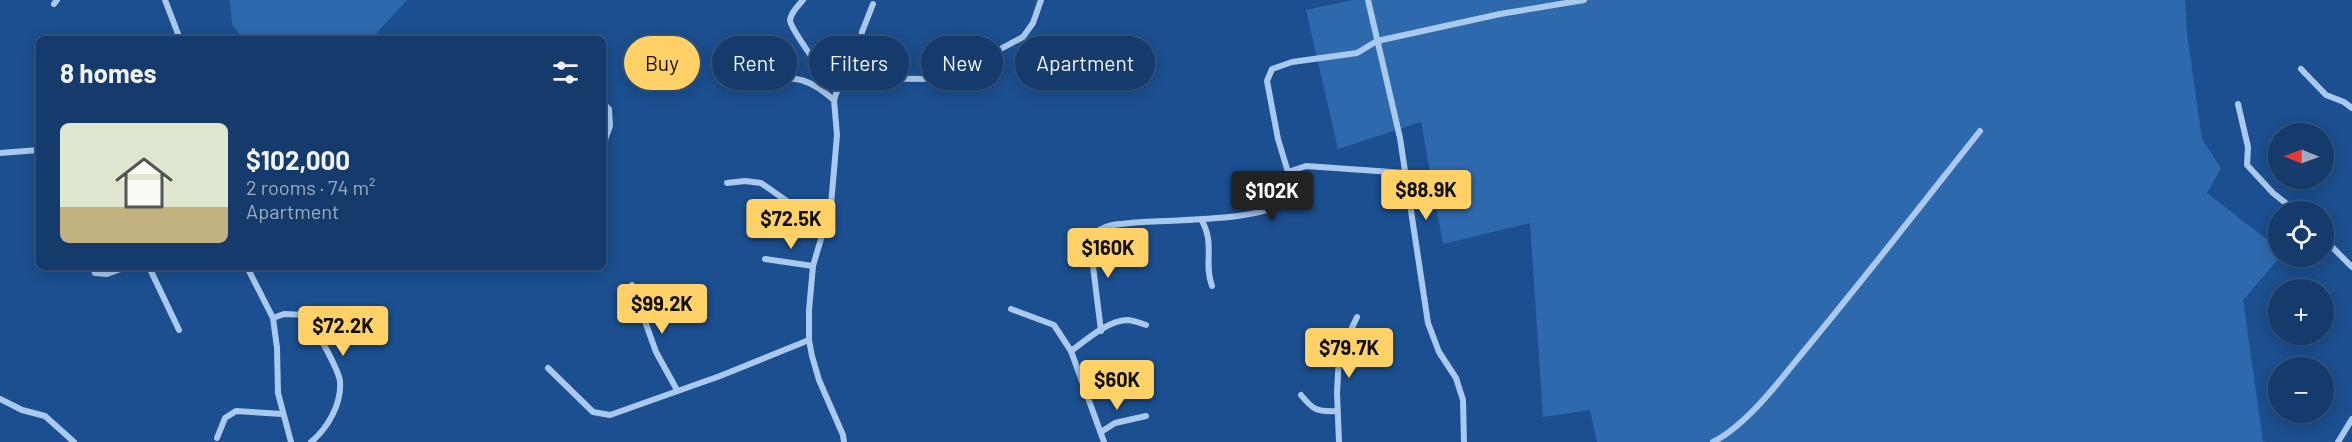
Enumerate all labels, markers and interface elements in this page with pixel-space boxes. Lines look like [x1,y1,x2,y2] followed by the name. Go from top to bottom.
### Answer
[624,36,700,90] chip: Buy
[712,36,797,90] chip: Rent
[809,36,909,90] chip: Filters
[921,36,1003,90] chip: New
[1015,36,1155,90] chip: Apartment
[549,56,582,89] icon: filters
[60,57,157,88] text: 8 homes
[2268,123,2334,189] north arrow
[2268,123,2334,423] map controls
[246,144,350,175] text: $102,000
[108,147,180,219] icon: home
[1377,170,1475,221] pin: $88.9K
[1230,171,1314,222] pin: $102K
[246,175,376,199] text: 2 rooms · 74 m²
[1395,177,1457,201] text: $88.9K
[1245,178,1299,202] text: $102K
[246,199,339,223] text: Apartment
[742,199,840,250] pin: $72.5K
[2268,201,2334,267] button: locate
[760,206,822,230] text: $72.5K
[1066,228,1150,279] pin: $160K
[1081,235,1135,259] text: $160K
[2268,279,2334,345] button: +
[613,284,711,335] pin: $99.2K
[631,291,693,315] text: $99.2K
[294,306,392,357] pin: $72.2K
[312,313,374,337] text: $72.2K
[1300,328,1398,379] pin: $79.7K
[1319,335,1379,359] text: $79.7K
[2268,357,2334,423] button: −
[1081,360,1153,411] pin: $60K
[1094,367,1140,391] text: $60K

